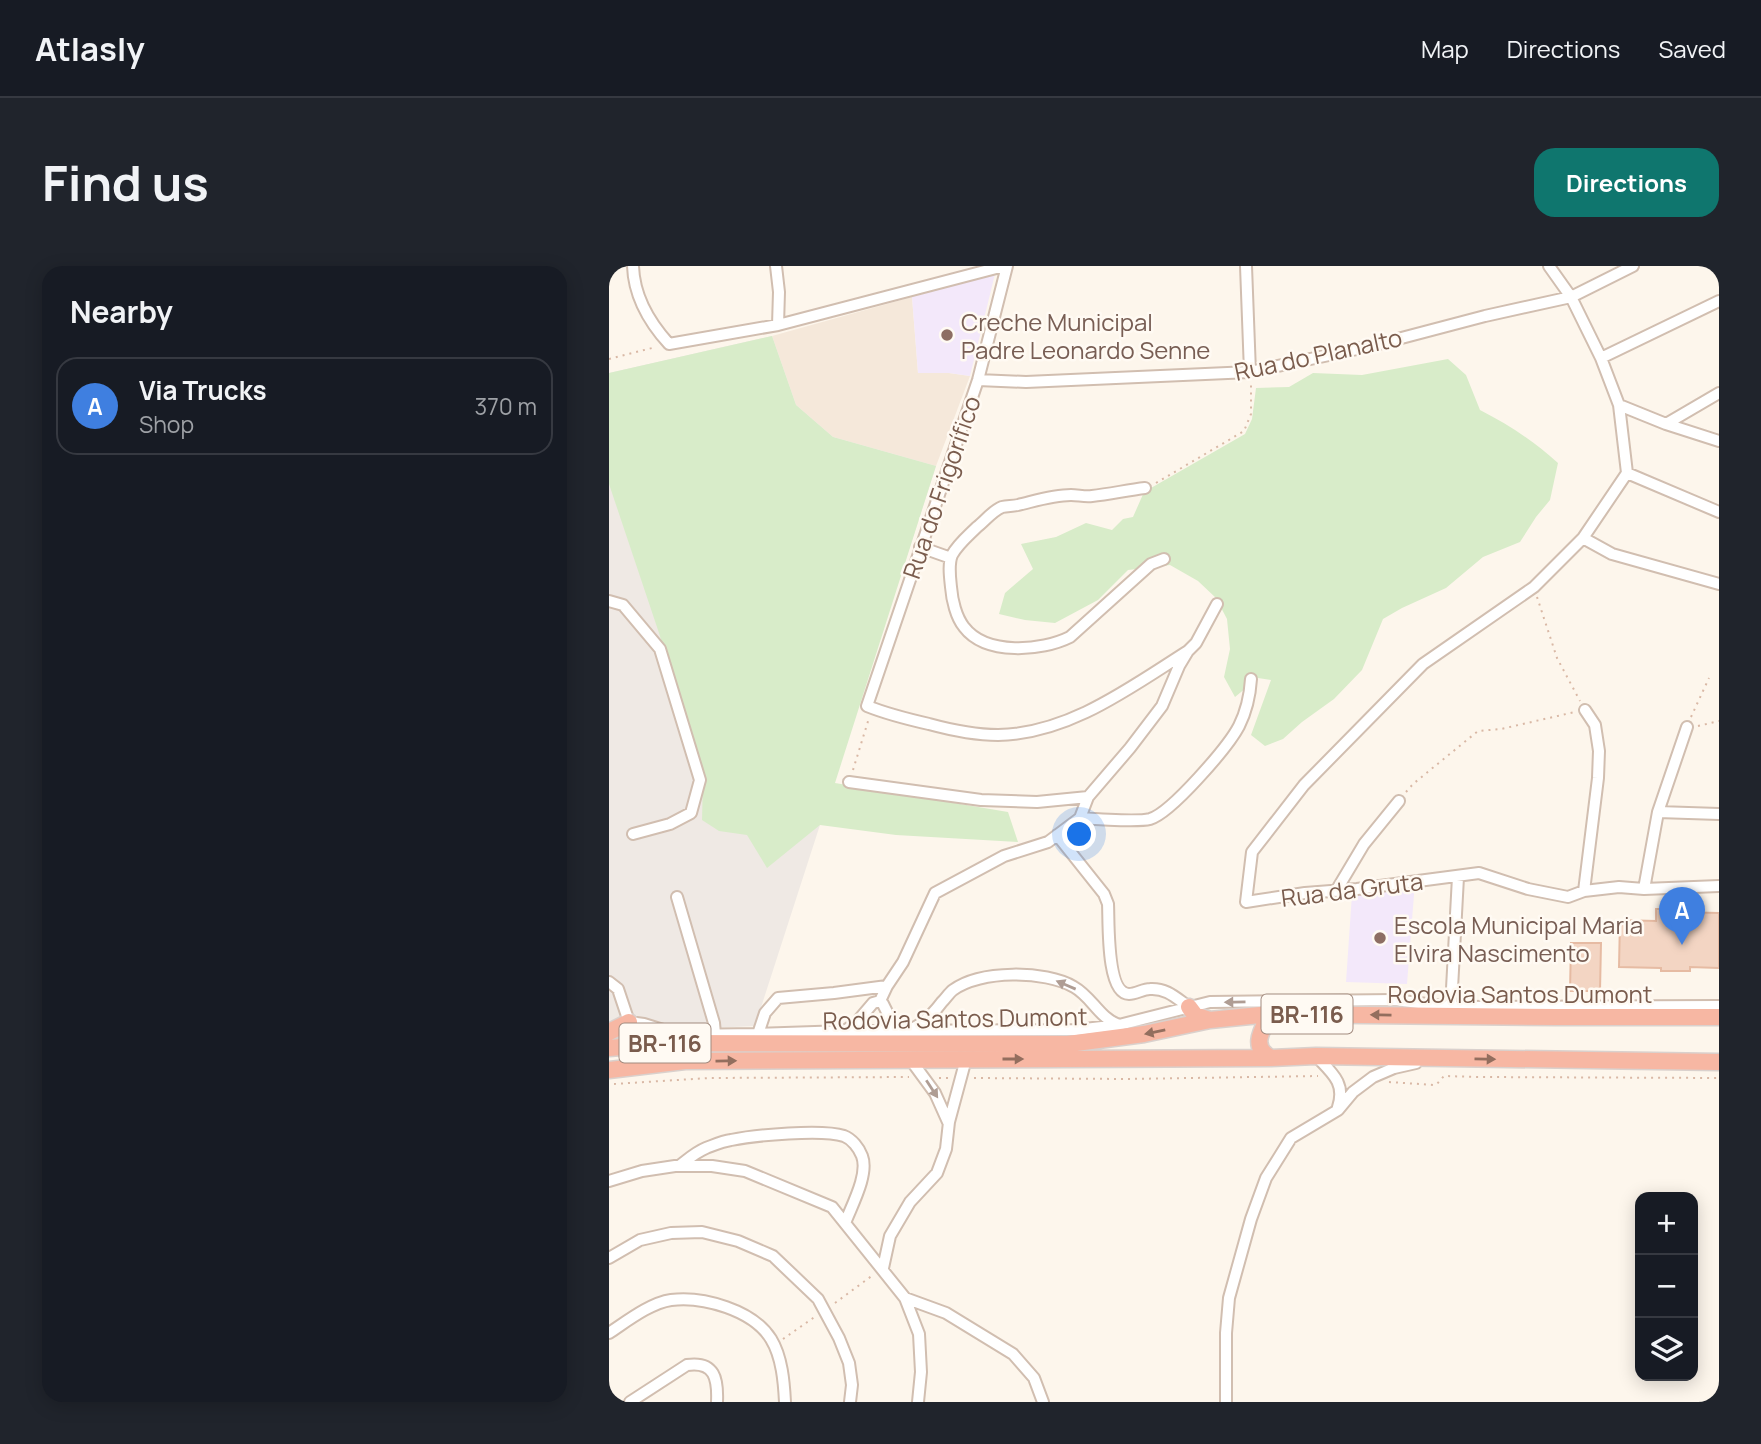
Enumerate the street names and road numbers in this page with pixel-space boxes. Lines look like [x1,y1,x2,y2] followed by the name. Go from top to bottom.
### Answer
[1231,320,1405,388] street label: Rua do Planalto
[894,391,988,583] street label: Rua do Frigorífico
[1279,864,1425,914] street label: Rua da Gruta
[1388,977,1652,1010] street label: Rodovia Santos Dumont
[1261,994,1353,1034] road number: BR-116
[822,999,1088,1037] street label: Rodovia Santos Dumont
[619,1024,711,1062] road number: BR-116

